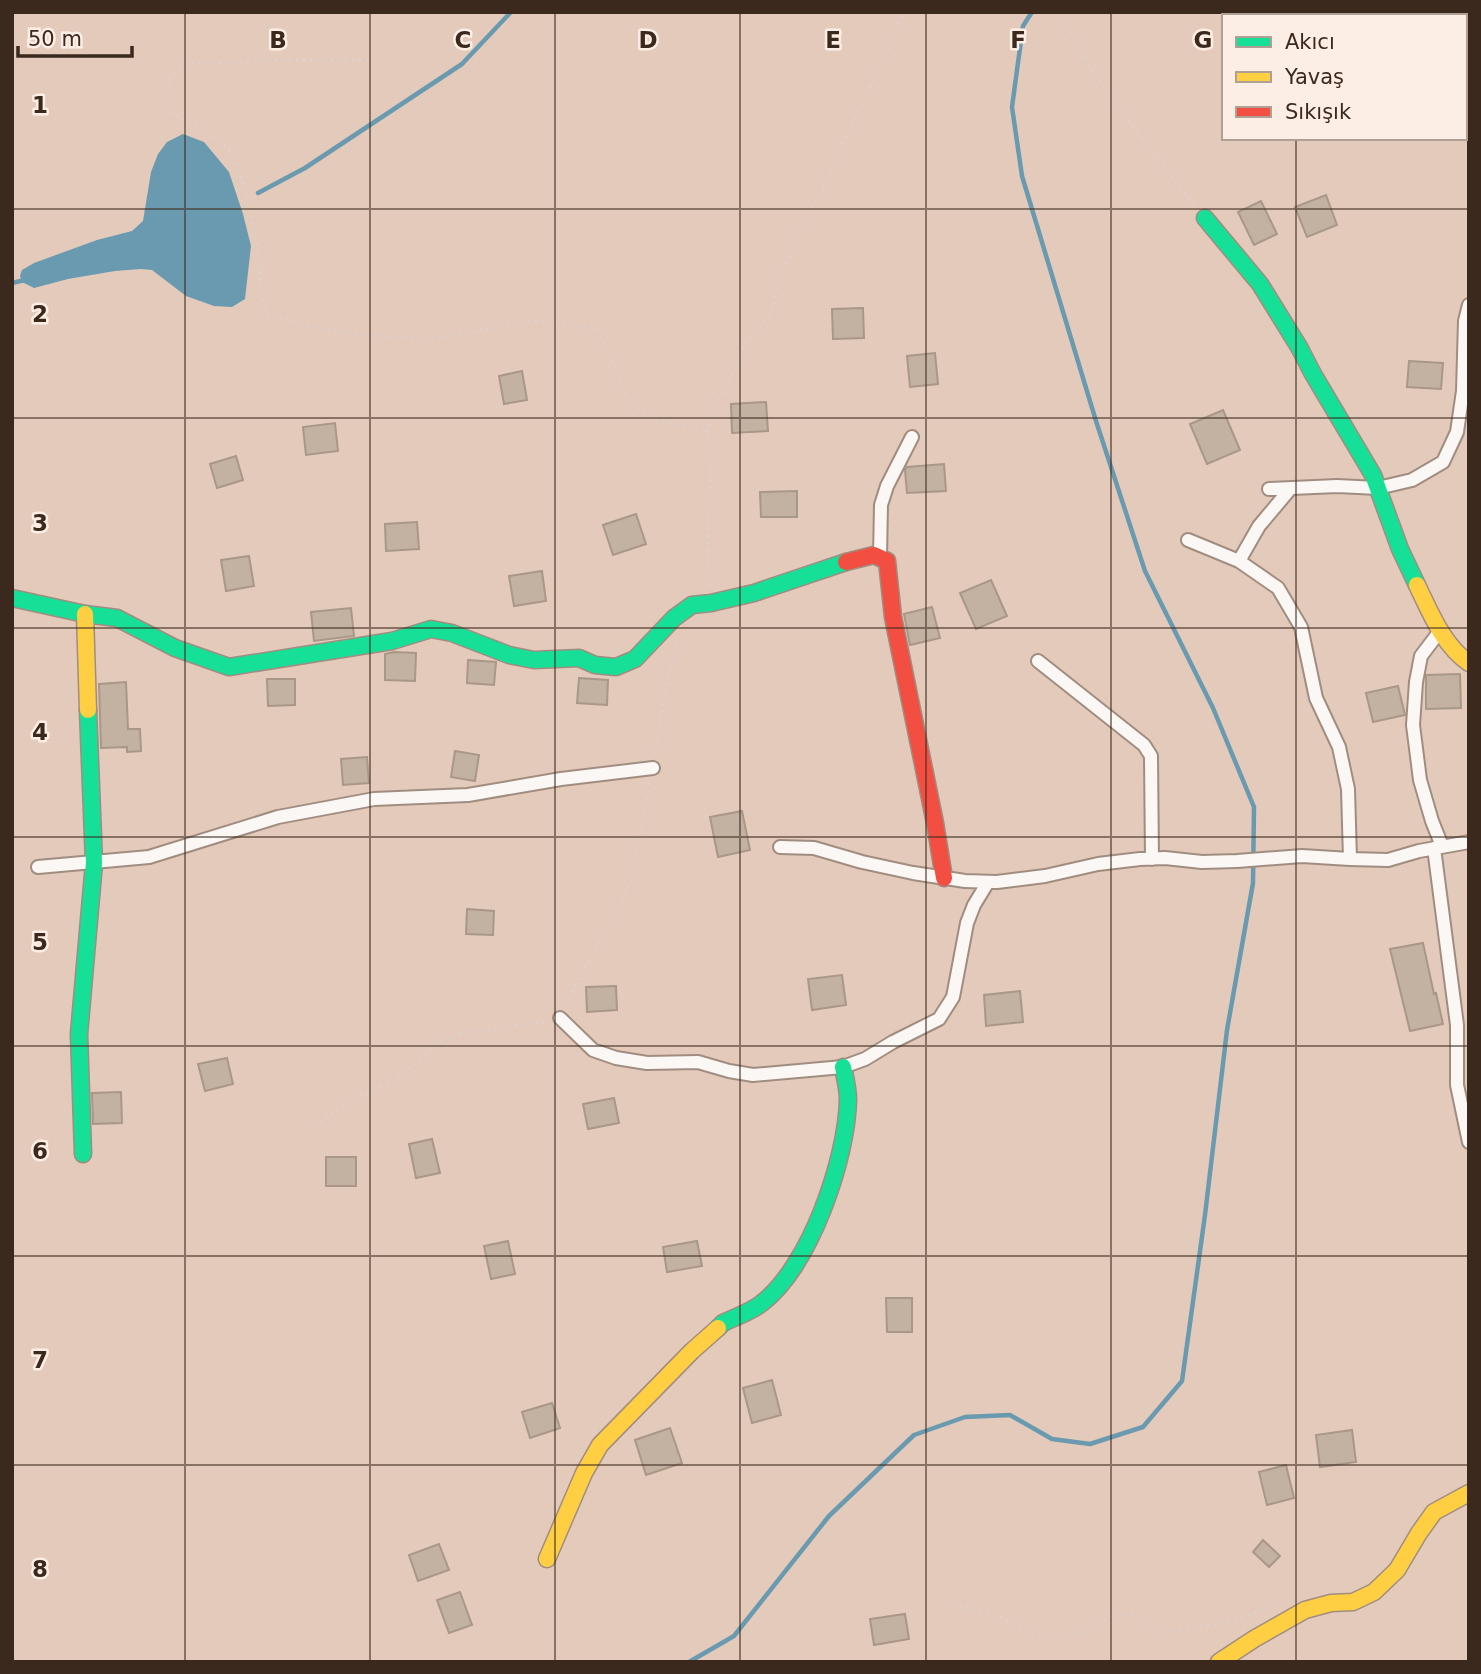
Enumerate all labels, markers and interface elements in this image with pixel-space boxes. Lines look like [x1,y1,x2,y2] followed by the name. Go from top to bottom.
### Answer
[18,14,131,58] scale bar
[1222,14,1467,140] legend
[28,27,82,51] text: 50 m
[269,27,287,53] text: B
[455,27,471,53] text: C
[638,27,658,53] text: D
[825,27,841,53] text: E
[1010,27,1026,53] text: F
[1194,27,1212,53] text: G
[1285,30,1335,54] text: Akıcı
[1284,65,1344,89] text: Yavaş
[32,92,48,118] text: 1
[1285,100,1352,124] text: Sıkışık
[32,301,48,327] text: 2
[32,510,48,536] text: 3
[32,719,48,745] text: 4
[32,929,48,955] text: 5
[32,1138,48,1164] text: 6
[32,1347,48,1373] text: 7
[32,1556,48,1582] text: 8

